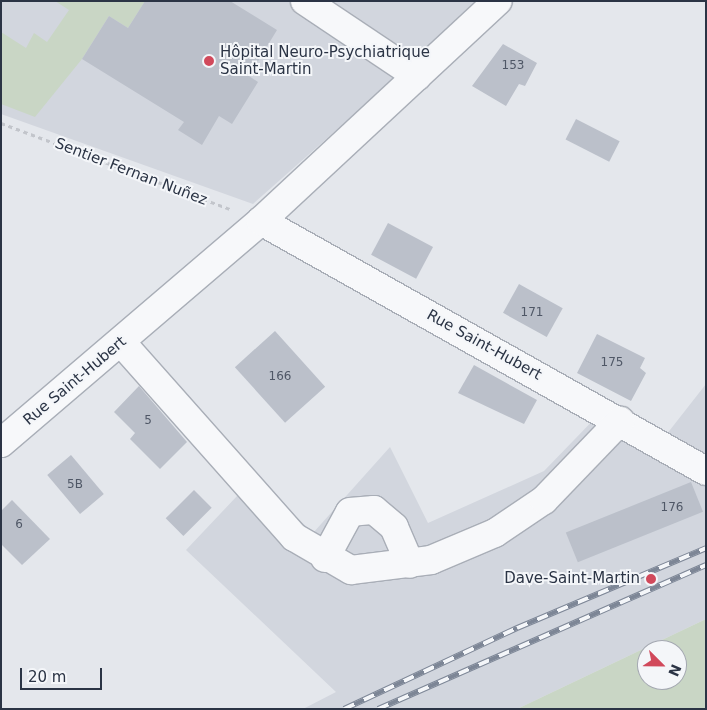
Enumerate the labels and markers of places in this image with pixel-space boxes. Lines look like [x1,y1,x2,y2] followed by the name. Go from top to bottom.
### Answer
[220,43,430,78] place label: Hôpital Neuro-Psychiatrique Saint-Martin
[202,54,216,68] marker: Hôpital Neuro-Psychiatrique Saint-Martin
[504,570,640,588] place label: Dave-Saint-Martin
[644,572,658,586] marker: Dave-Saint-Martin

